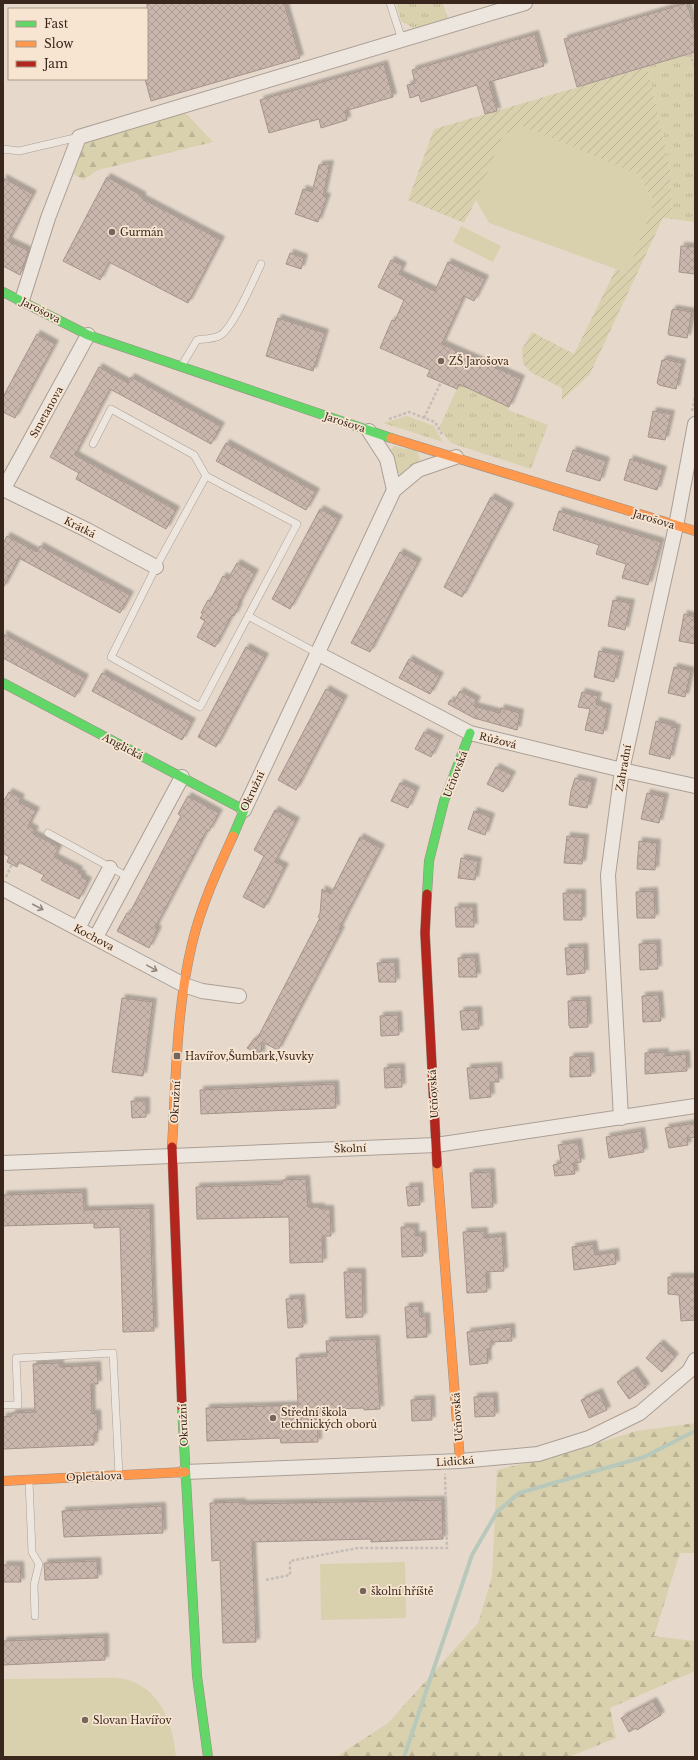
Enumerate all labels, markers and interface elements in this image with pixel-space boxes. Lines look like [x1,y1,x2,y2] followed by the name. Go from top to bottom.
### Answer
[8,8,148,80] legend
[44,16,69,31] text: Fast
[44,36,74,51] text: Slow
[42,56,68,71] text: Jam
[120,226,163,239] place label: Gurmán
[107,227,117,237] marker: Gurmán
[17,294,63,326] street label: Jarošova
[449,354,509,368] place label: ZŠ Jarošova
[436,356,446,366] marker: ZŠ Jarošova
[27,384,66,440] street label: Smetanova
[321,409,368,435] street label: Jarošova
[630,506,677,532] street label: Jarošova
[62,514,98,541] street label: Krátká
[99,730,146,763] street label: Anglická
[478,730,518,752] street label: Růžová
[613,743,634,793] street label: Zahradní
[441,749,470,799] street label: Učňovská
[238,769,268,813] street label: Okružní
[31,904,43,911] one-way arrow
[71,921,117,954] street label: Kochova
[146,965,158,972] one-way arrow
[185,1049,315,1063] place label: Havířov,Šumbark,Vsuvky
[172,1051,182,1061] marker: Havířov,Šumbark,Vsuvky
[426,1069,441,1119] street label: Učňovská
[168,1080,183,1124] street label: Okružní
[334,1140,367,1156] street label: Školní
[449,1392,466,1442] street label: Učňovská
[176,1403,191,1447] street label: Okružní
[281,1406,377,1431] place label: Střední škola technických oborů
[268,1413,278,1423] marker: Střední škola technických oborů
[436,1454,475,1469] street label: Lidická
[66,1469,123,1484] street label: Opletalova
[371,1585,434,1598] place label: školní hříště
[358,1586,368,1596] marker: školní hříště
[93,1714,172,1727] place label: Slovan Havířov
[80,1715,90,1725] marker: Slovan Havířov

